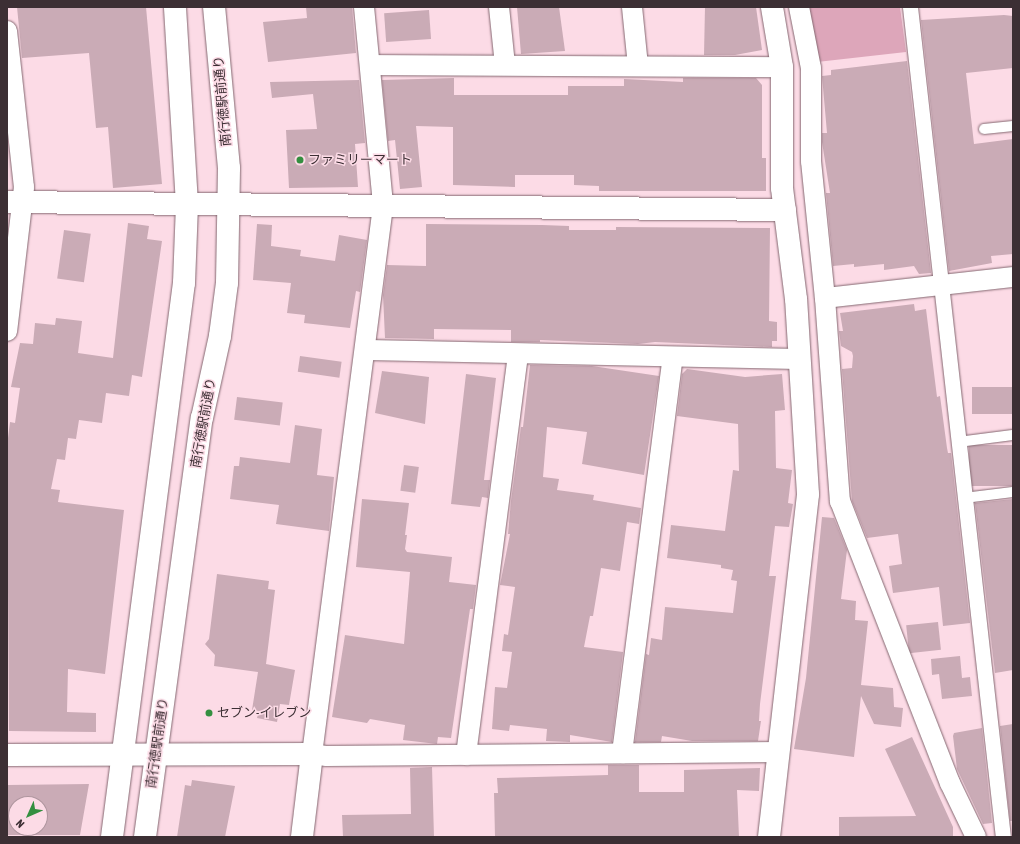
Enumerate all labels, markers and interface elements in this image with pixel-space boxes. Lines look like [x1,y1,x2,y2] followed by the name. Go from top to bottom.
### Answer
[211,55,235,147] street label: 南行徳駅前通り
[308,152,412,168] place label: ファミリーマート
[295,155,305,165] marker: ファミリーマート
[188,377,220,469] street label: 南行徳駅前通り
[144,697,172,789] street label: 南行徳駅前通り
[217,705,311,721] place label: セブン-イレブン
[204,708,214,718] marker: セブン-イレブン
[8,796,48,836] north arrow
[14,817,27,830] text: N

